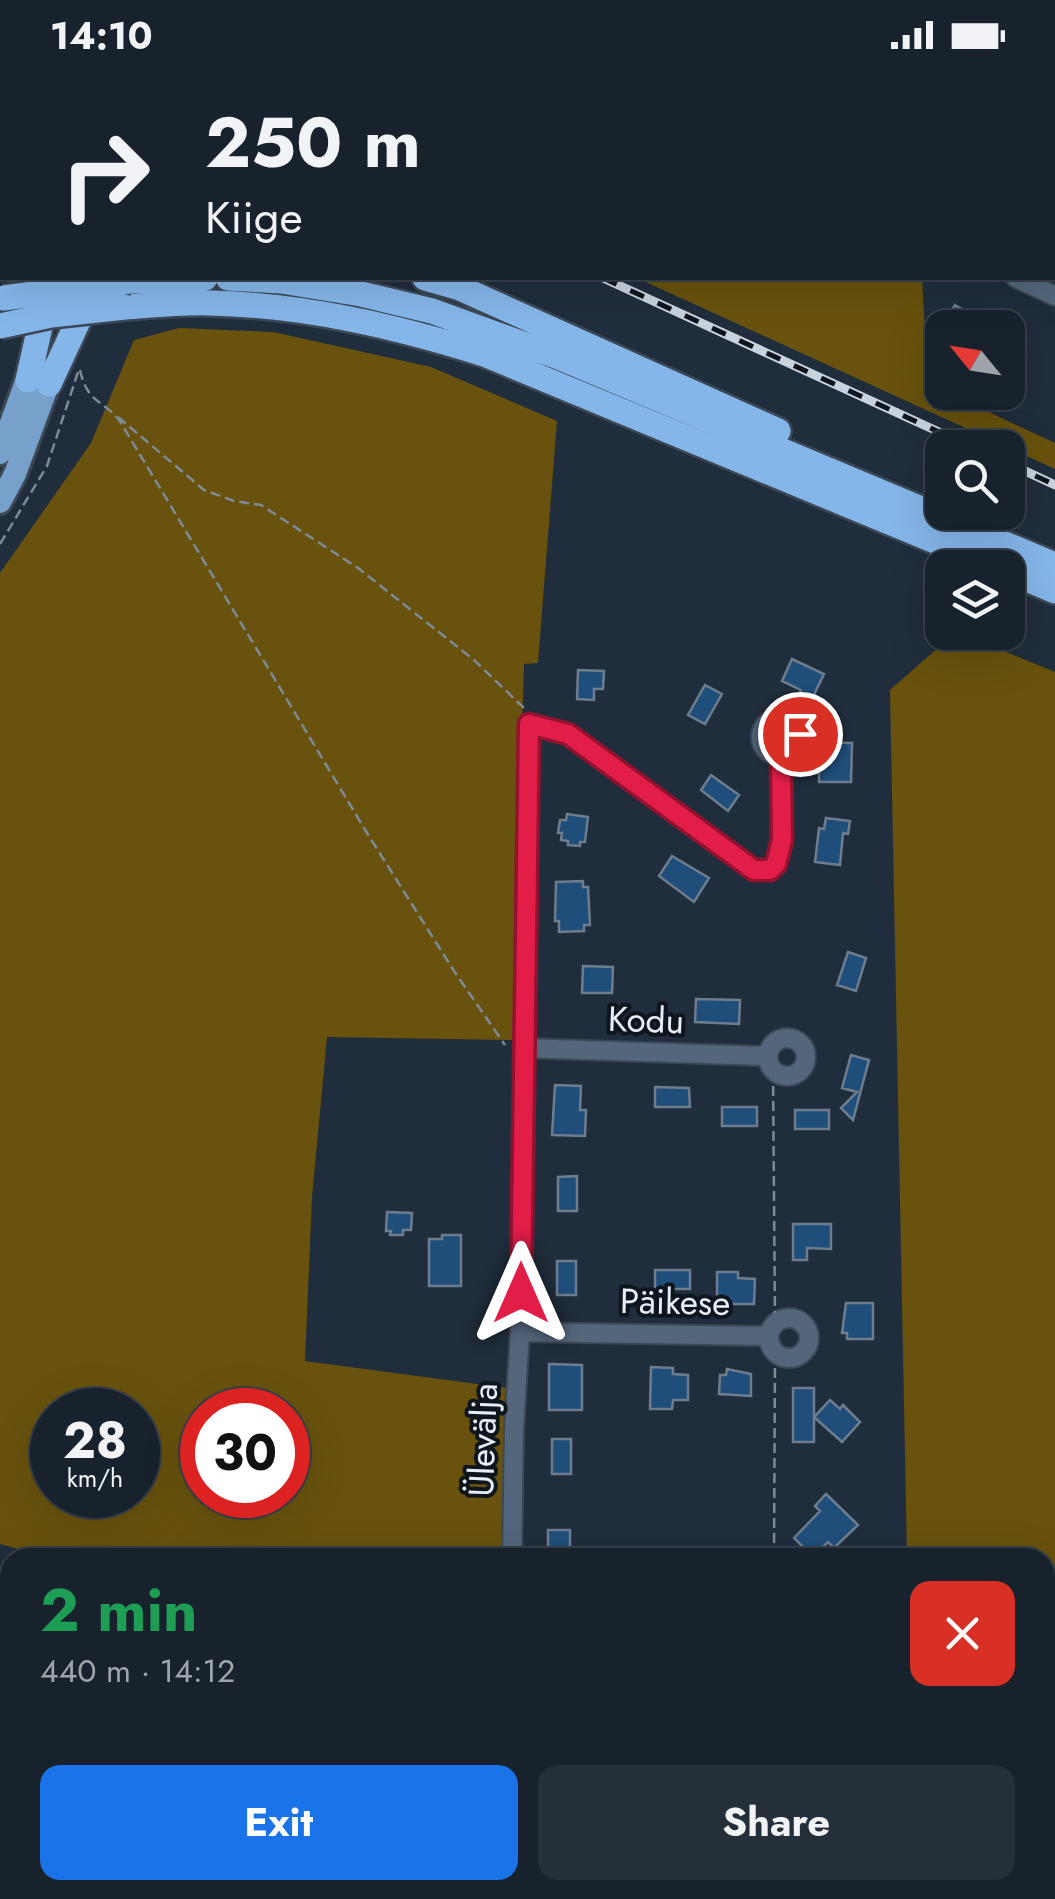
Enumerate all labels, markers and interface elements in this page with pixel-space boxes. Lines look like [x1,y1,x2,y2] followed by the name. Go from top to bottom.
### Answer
[50,8,153,63] text: 14:10
[205,92,421,193] text: 250 m
[40,110,170,240] icon: right
[205,185,303,250] text: Kiige
[925,310,1025,410] north arrow
[925,310,1025,650] map controls
[925,430,1025,530] button: search
[925,550,1025,650] button: layers
[758,692,843,777] pin
[773,707,828,762] icon: arrive
[607,994,685,1046] street label: Kodu
[469,1241,573,1345] position arrow
[619,1276,731,1328] street label: Päikese
[456,1382,510,1498] street label: Ülevälja
[180,1388,310,1518] speed limit sign: 30
[63,1404,127,1477] text: 28
[67,1460,123,1496] text: km/h
[40,1567,198,1654] text: 2 min
[910,1581,1015,1686] button: close
[40,1648,235,1694] text: 440 m · 14:12
[40,1765,518,1880] button: Exit
[538,1765,1015,1880] button: Share

